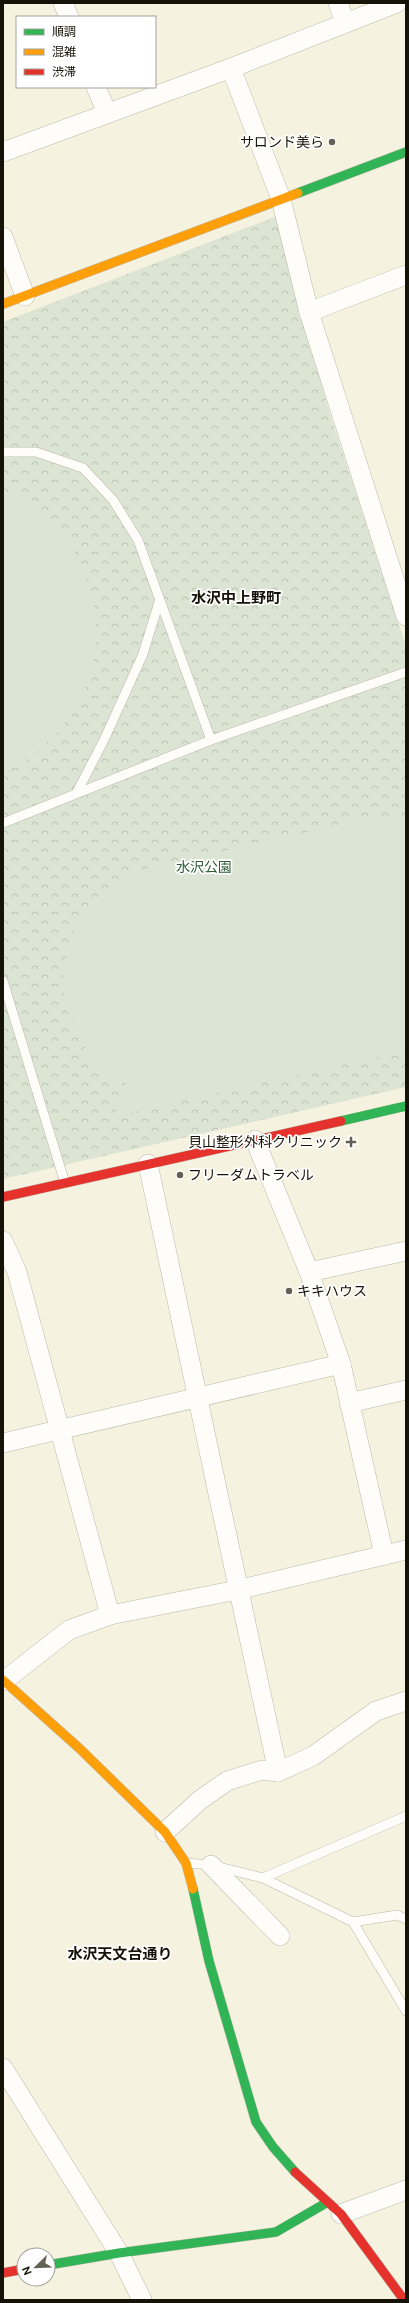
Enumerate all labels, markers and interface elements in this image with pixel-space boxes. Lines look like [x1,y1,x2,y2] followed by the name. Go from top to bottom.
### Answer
[16,16,156,88] legend
[52,24,76,40] text: 順調
[52,44,76,60] text: 混雑
[52,64,76,80] text: 渋滞
[240,133,324,151] place label: サロンド美ら
[327,137,337,147] marker: サロンド美ら
[191,588,281,608] district label: 水沢中上野町
[176,858,232,876] park label: 水沢公園
[188,1133,342,1151] place label: 貝山整形外科クリニック
[345,1136,357,1148] marker: 貝山整形外科クリニック
[188,1166,314,1184] place label: フリーダムトラベル
[175,1170,185,1180] marker: フリーダムトラベル
[297,1282,367,1300] place label: キキハウス
[284,1286,294,1296] marker: キキハウス
[67,1944,173,1964] district label: 水沢天文台通り
[16,2247,56,2287] north arrow
[19,2264,35,2277] text: N

